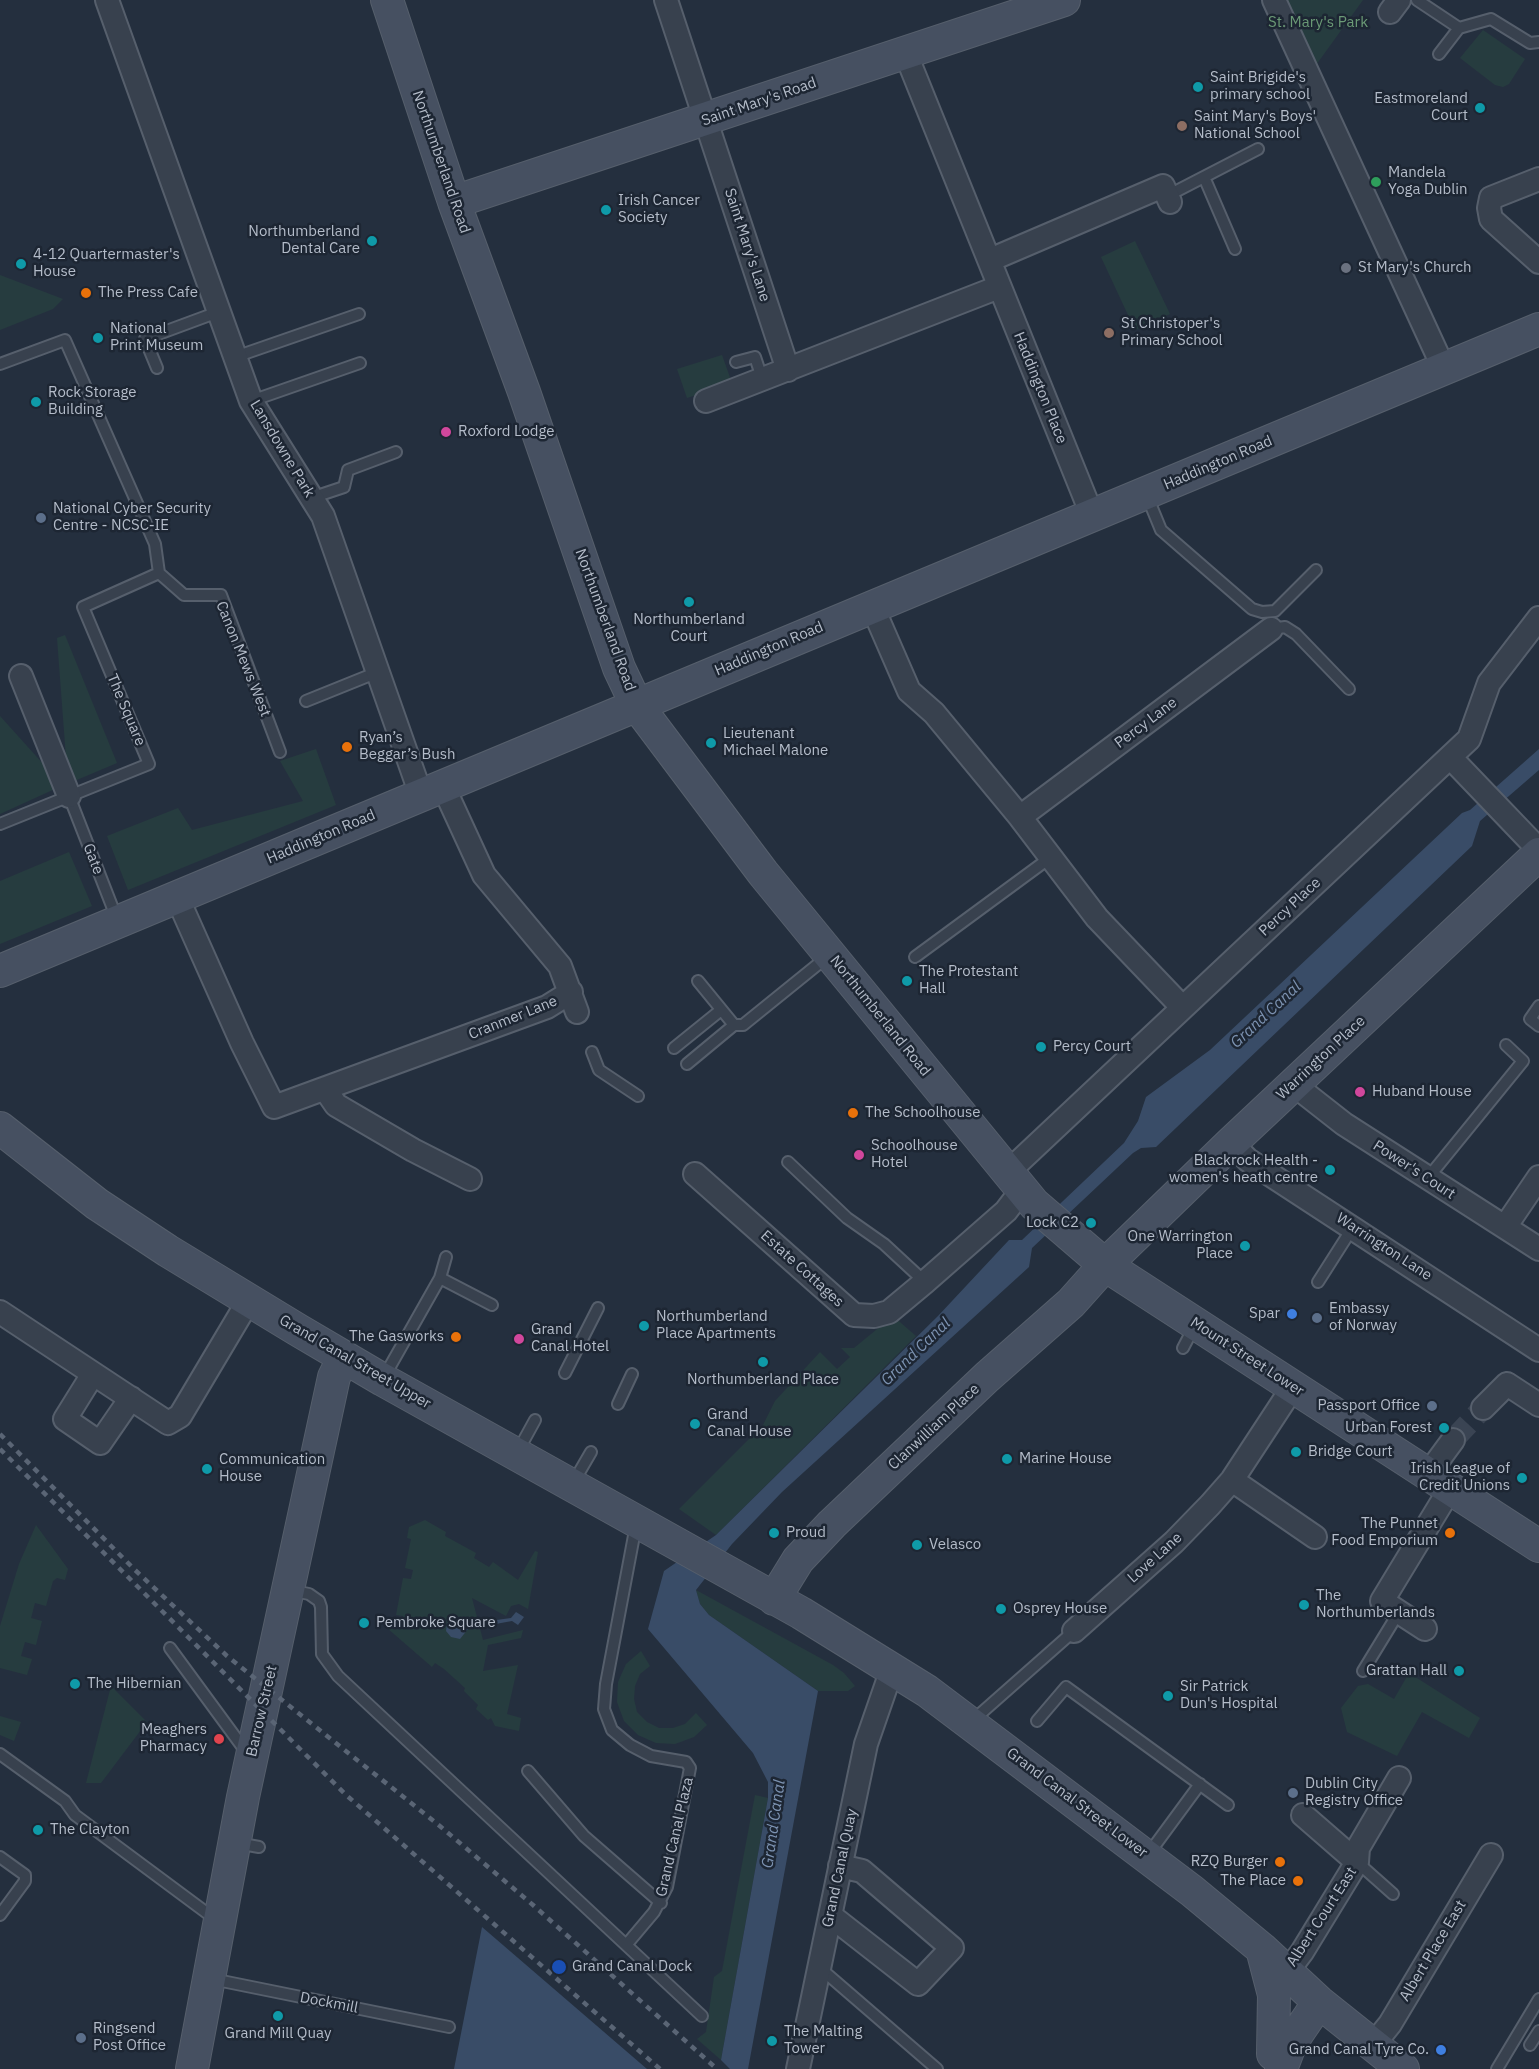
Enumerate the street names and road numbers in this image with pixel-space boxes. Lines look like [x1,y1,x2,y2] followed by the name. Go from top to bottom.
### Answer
[699,74,819,130] street label: Saint Mary's Road
[408,88,474,236] street label: Northumberland Road
[720,186,774,304] street label: Saint Mary's Lane
[1009,330,1071,446] street label: Haddington Place
[246,397,318,501] street label: Lansdowne Park
[1161,432,1275,494] street label: Haddington Road
[571,547,639,693] street label: Northumberland Road
[212,599,274,719] street label: Canon Mews West
[712,618,826,680] street label: Haddington Road
[103,671,149,749] street label: The Square
[1111,694,1181,752] street label: Percy Lane
[264,806,378,868] street label: Haddington Road
[79,841,107,877] street label: Gate
[1255,874,1325,940] street label: Percy Place
[826,952,934,1080] street label: Northumberland Road
[466,992,560,1044] street label: Cranmer Lane
[1273,1012,1369,1104] street label: Warrington Place
[1370,1137,1458,1203] street label: Power's Court
[1333,1209,1435,1285] street label: Warrington Lane
[757,1227,847,1311] street label: Estate Cottages
[276,1311,434,1413] street label: Grand Canal Street Upper
[1187,1314,1307,1400] street label: Mount Street Lower
[885,1380,983,1474] street label: Clanwilliam Place
[1124,1529,1186,1587] street label: Love Lane
[243,1664,281,1758] street label: Barrow Street
[1003,1744,1151,1862] street label: Grand Canal Street Lower
[652,1775,698,1899] street label: Grand Canal Plaza
[819,1807,861,1929] street label: Grand Canal Quay
[1283,1864,1361,1970] street label: Albert Court East
[1396,1897,1470,2005] street label: Albert Place East
[298,1989,360,2017] street label: Dockmill

